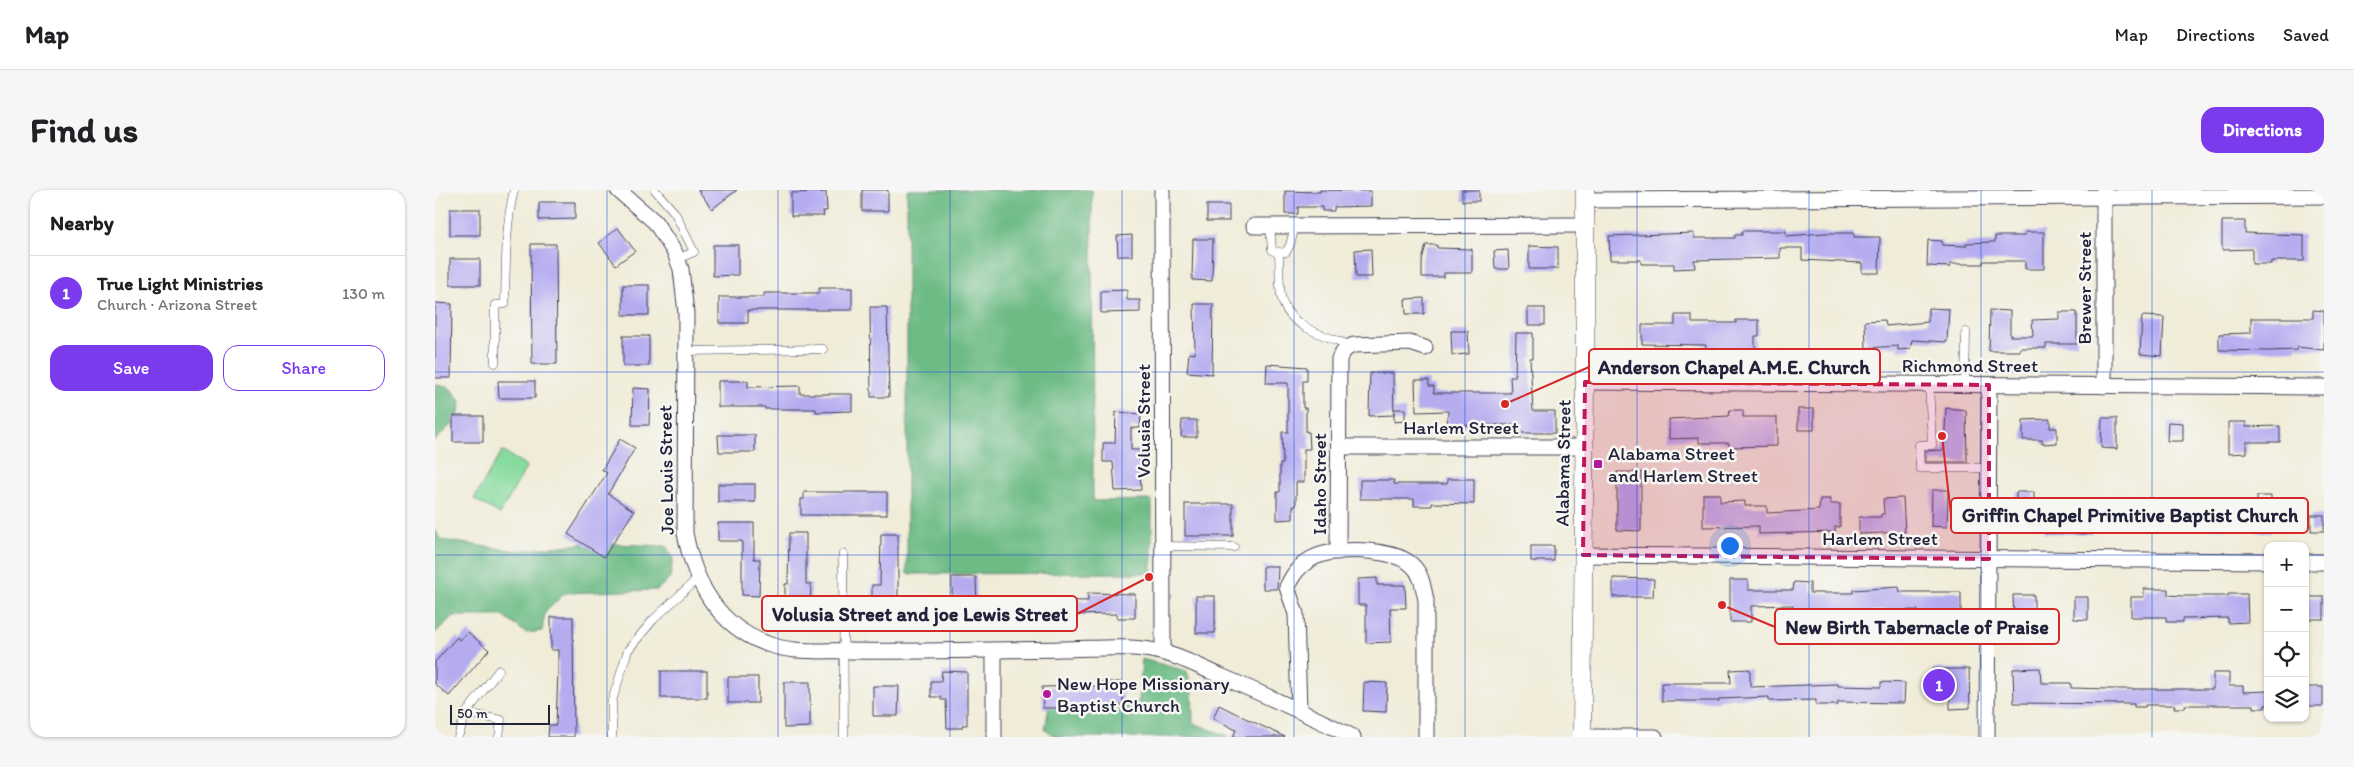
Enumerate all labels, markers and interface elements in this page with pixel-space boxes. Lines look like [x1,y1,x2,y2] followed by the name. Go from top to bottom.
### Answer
[25,20,69,49] text: Map
[2115,24,2148,46] text: Map
[2176,24,2255,46] text: Directions
[2283,24,2329,46] text: Saved
[2201,107,2324,153] button: Directions
[30,109,138,151] text: Find us
[50,210,114,235] text: Nearby
[2073,231,2096,345] street label: Brewer Street
[97,272,263,295] text: True Light Ministries
[62,284,70,303] text: 1
[342,284,385,303] text: 130 m
[97,295,257,314] text: Church · Arizona Street
[50,345,213,391] button: Save
[223,345,385,391] button: Share
[1589,349,1880,384] callout: Anderson Chapel A.M.E. Church
[1902,354,2038,377] street label: Richmond Street
[1597,355,1870,380] text: Anderson Chapel A.M.E. Church
[1132,364,1155,478] street label: Volusia Street
[1550,399,1576,527] street label: Alabama Street
[653,405,679,535] street label: Joe Louis Street
[1403,416,1519,439] street label: Harlem Street
[1308,433,1331,535] street label: Idaho Street
[1608,442,1758,487] place label: Alabama Street and Harlem Street
[1592,458,1604,470] marker: Alabama Street and Harlem Street
[1951,498,2308,533] callout: Griffin Chapel Primitive Baptist Church
[1962,503,2299,528] text: Griffin Chapel Primitive Baptist Church
[1822,527,1938,550] street label: Harlem Street
[1717,533,1743,559] your location
[2264,542,2309,722] map controls
[2264,542,2309,587] button: +
[2264,587,2309,632] button: −
[762,596,1077,631] callout: Volusia Street and joe Lewis Street
[772,602,1069,627] text: Volusia Street and joe Lewis Street
[1775,609,2059,644] callout: New Birth Tabernacle of Praise
[1785,615,2049,639] text: New Birth Tabernacle of Praise
[2264,632,2309,677] button: locate
[1923,666,1955,704] pin: 1
[1057,672,1229,717] place label: New Hope Missionary Baptist Church
[2264,677,2309,722] button: layers
[1041,688,1053,700] marker: New Hope Missionary Baptist Church
[450,702,550,725] scale bar
[457,705,488,722] text: 50 m

